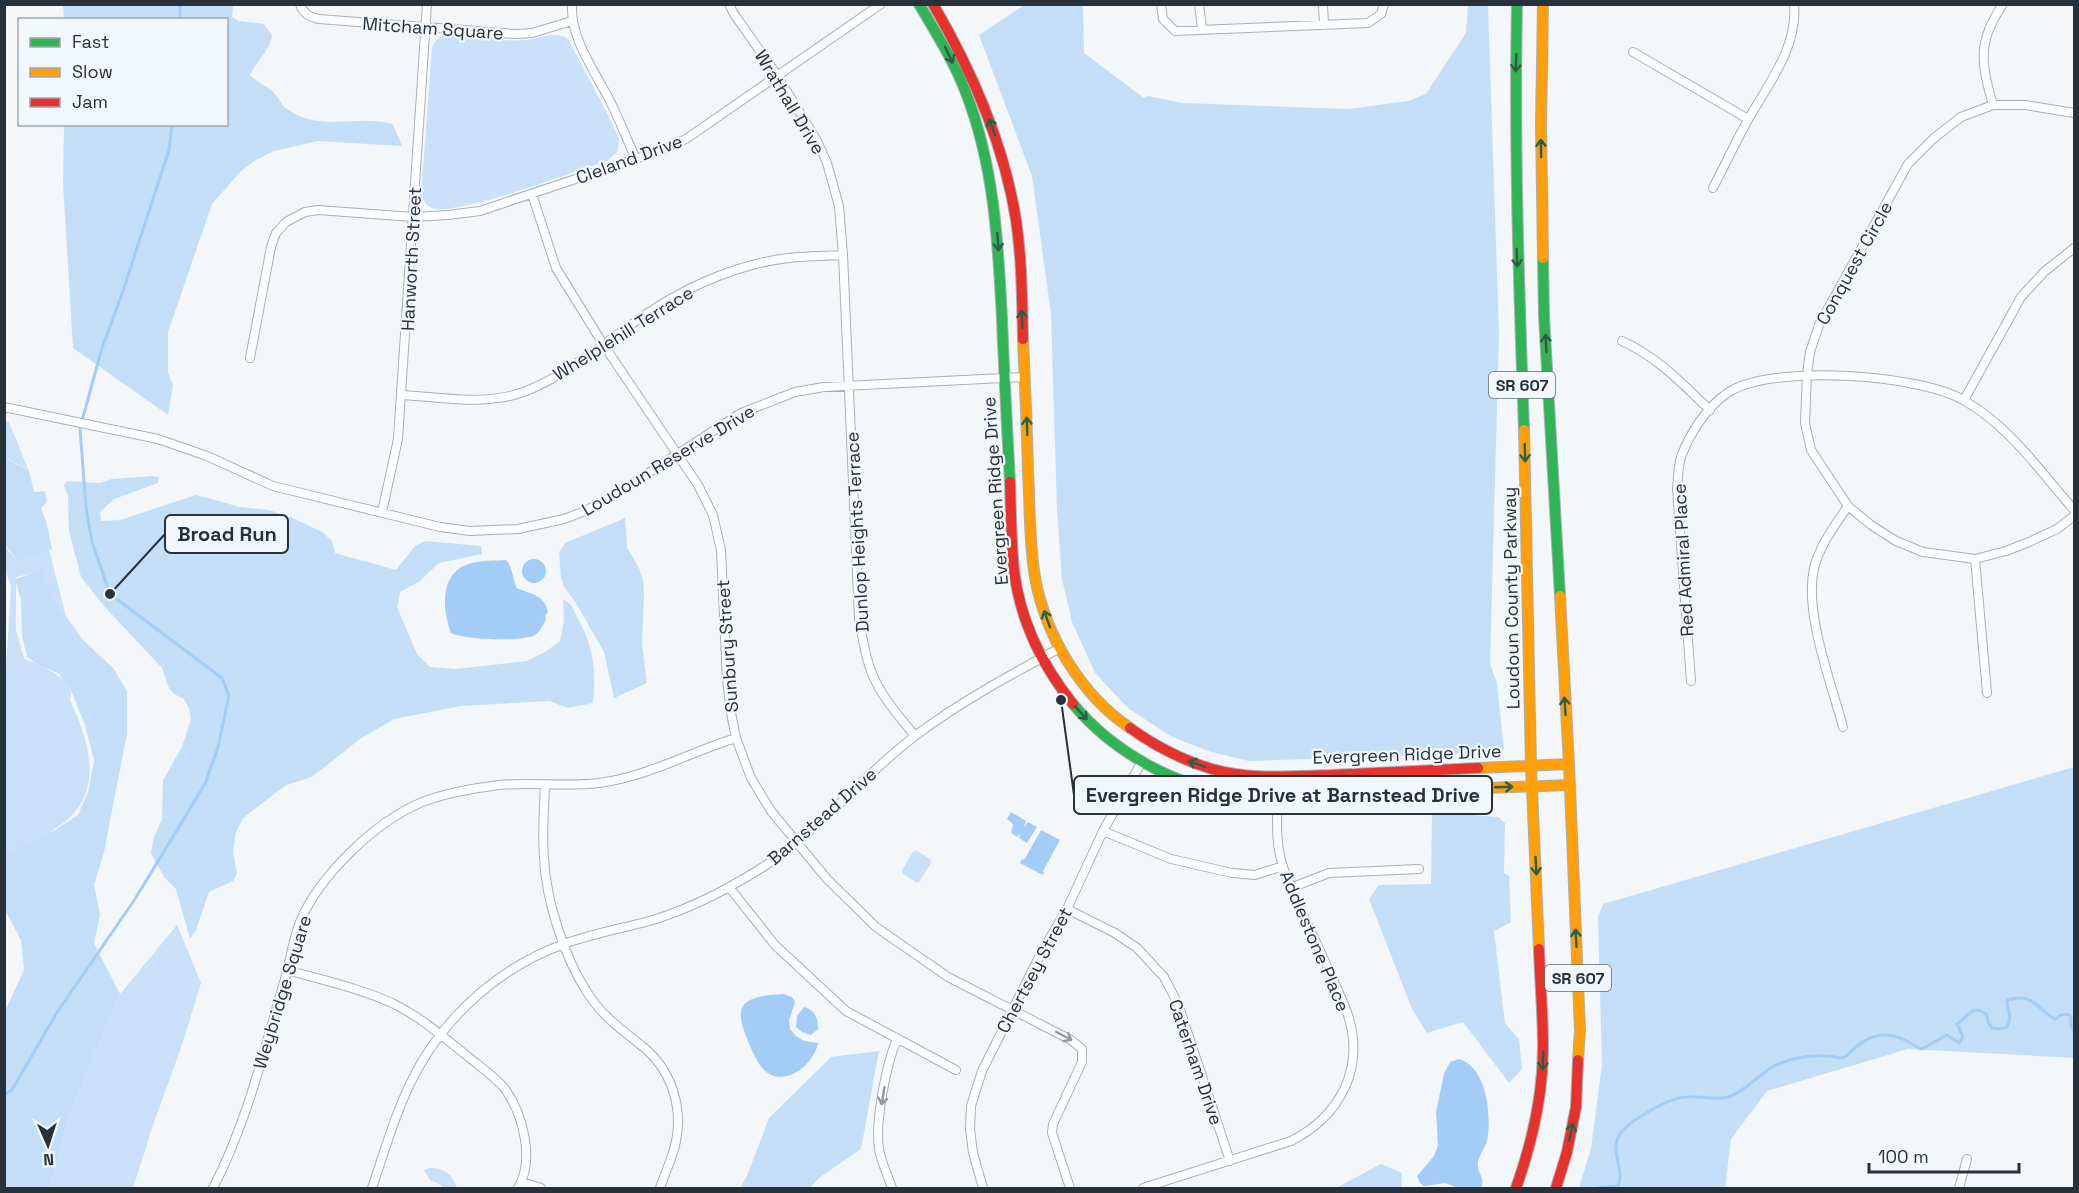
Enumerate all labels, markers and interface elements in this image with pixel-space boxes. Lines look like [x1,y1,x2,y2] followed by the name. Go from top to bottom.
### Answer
[362,12,504,44] street label: Mitcham Square
[18,18,228,126] legend
[72,30,109,53] text: Fast
[750,45,830,159] street label: Wrathall Drive
[944,45,955,63] one-way arrow
[1510,52,1522,72] one-way arrow
[72,60,113,83] text: Slow
[72,90,108,113] text: Jam
[985,118,996,137] one-way arrow
[573,129,685,189] street label: Cleland Drive
[1535,139,1547,159] one-way arrow
[396,186,426,332] street label: Hanworth Street
[1811,197,1897,329] street label: Conquest Circle
[993,232,1004,252] one-way arrow
[1512,247,1523,267] one-way arrow
[549,281,697,385] street label: Whelplehill Terrace
[1017,309,1028,329] one-way arrow
[1540,334,1551,354] one-way arrow
[1489,372,1555,398] road number: SR 607
[977,396,1013,586] street label: Evergreen Ridge Drive
[577,399,759,521] street label: Loudoun Reserve Drive
[1021,416,1032,436] one-way arrow
[840,431,874,633] street label: Dunlop Heights Terrace
[1519,442,1530,462] one-way arrow
[1668,483,1698,637] street label: Red Admiral Place
[1498,487,1524,709] street label: Loudoun County Parkway
[165,515,288,553] callout: Broad Run
[177,521,277,547] text: Broad Run
[711,579,743,713] street label: Sunbury Street
[1040,610,1051,629] one-way arrow
[1559,696,1570,716] one-way arrow
[1074,705,1088,720] one-way arrow
[1312,739,1502,769] street label: Evergreen Ridge Drive
[1188,757,1207,768] one-way arrow
[763,762,881,870] street label: Barnstead Drive
[1074,776,1492,814] callout: Evergreen Ridge Drive at Barnstead Drive
[1086,782,1480,808] text: Evergreen Ridge Drive at Barnstead Drive
[1493,782,1513,793] one-way arrow
[1530,856,1541,876] one-way arrow
[1275,867,1355,1015] street label: Addlestone Place
[991,903,1077,1037] street label: Chertsey Street
[248,912,316,1072] street label: Weybridge Square
[1570,928,1581,948] one-way arrow
[1545,965,1611,991] road number: SR 607
[1164,996,1228,1128] street label: Caterham Drive
[1055,1030,1072,1042] one-way arrow
[1537,1050,1548,1070] one-way arrow
[877,1086,888,1105] one-way arrow
[18,1115,78,1175] north arrow
[1566,1123,1577,1142] one-way arrow
[1869,1136,2019,1174] scale bar
[1878,1145,1929,1168] text: 100 m
[43,1149,55,1170] text: N

